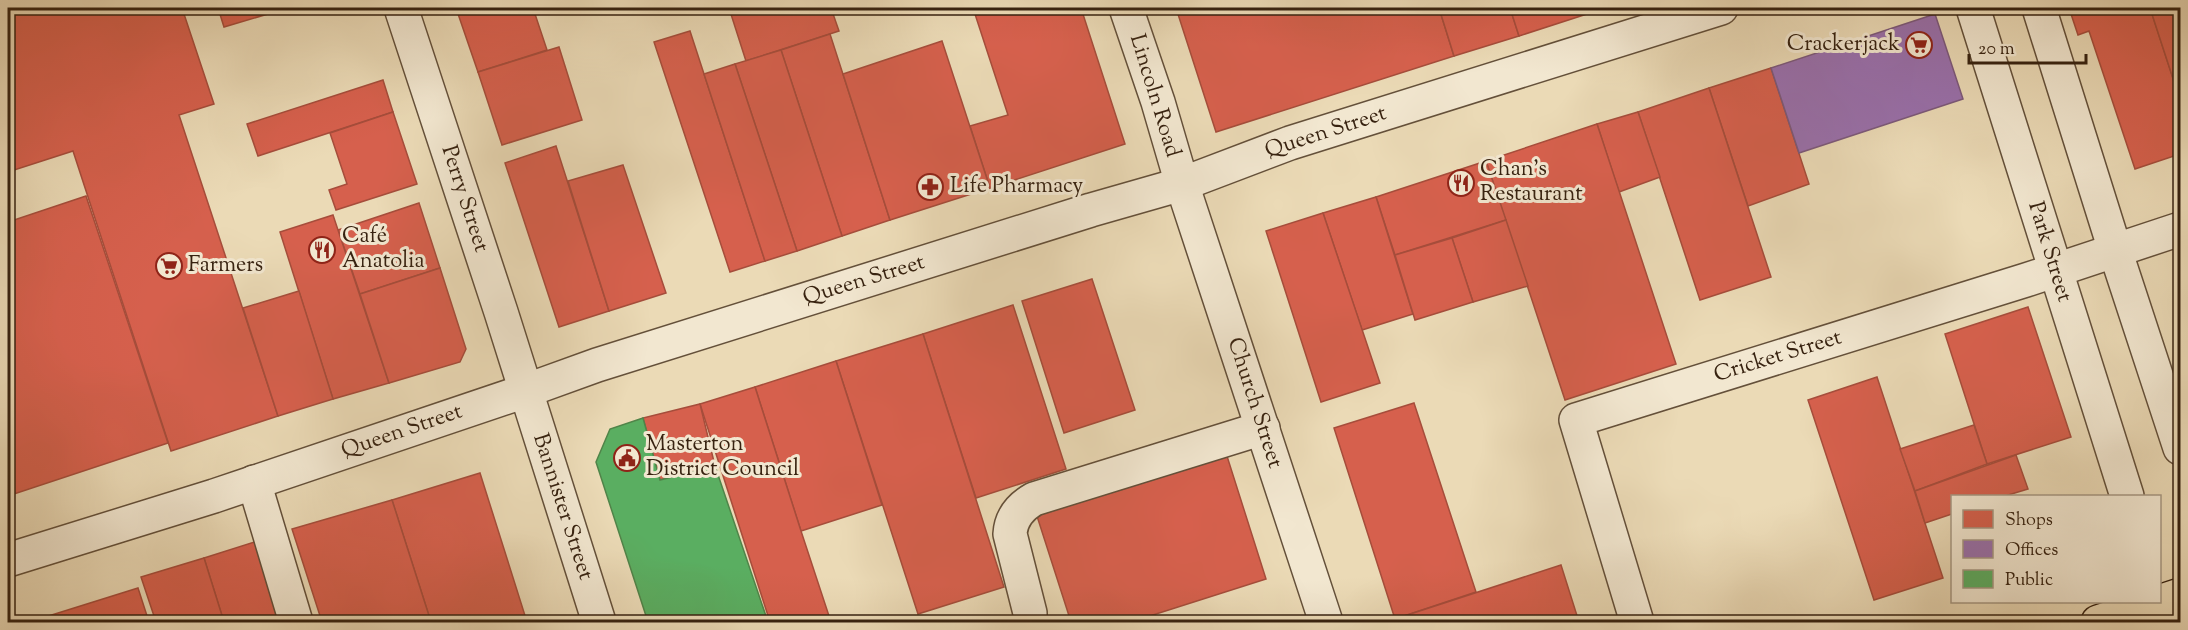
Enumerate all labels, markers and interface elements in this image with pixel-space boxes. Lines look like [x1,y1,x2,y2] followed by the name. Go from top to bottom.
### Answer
[1969,27,2086,65] scale bar
[1787,29,1900,61] place label: Crackerjack
[1120,30,1188,162] street label: Lincoln Road
[1904,30,1934,60] supermarket icon: Crackerjack
[1978,37,2015,63] text: 20 m
[1261,98,1391,168] street label: Queen Street
[432,141,496,257] street label: Perry Street
[1480,154,1583,211] place label: Chan's Restaurant
[1446,168,1476,198] restaurant icon: Chan's Restaurant
[950,171,1083,203] place label: Life Pharmacy
[915,172,945,202] pharmacy icon: Life Pharmacy
[2019,198,2080,307] street label: Park Street
[342,221,425,278] place label: Café Anatolia
[307,235,337,265] restaurant icon: Café Anatolia
[799,247,929,315] street label: Queen Street
[188,250,263,282] place label: Farmers
[154,251,184,281] supermarket icon: Farmers
[1710,322,1846,392] street label: Cricket Street
[1218,334,1290,473] street label: Church Street
[337,396,467,468] street label: Queen Street
[646,429,799,486] place label: Masterton District Council
[523,430,601,585] street label: Bannister Street
[612,443,642,473] public building icon: Masterton District Council
[1951,495,2161,603] legend
[2005,508,2053,534] text: Shops
[2005,538,2058,564] text: Offices
[2005,568,2053,594] text: Public

